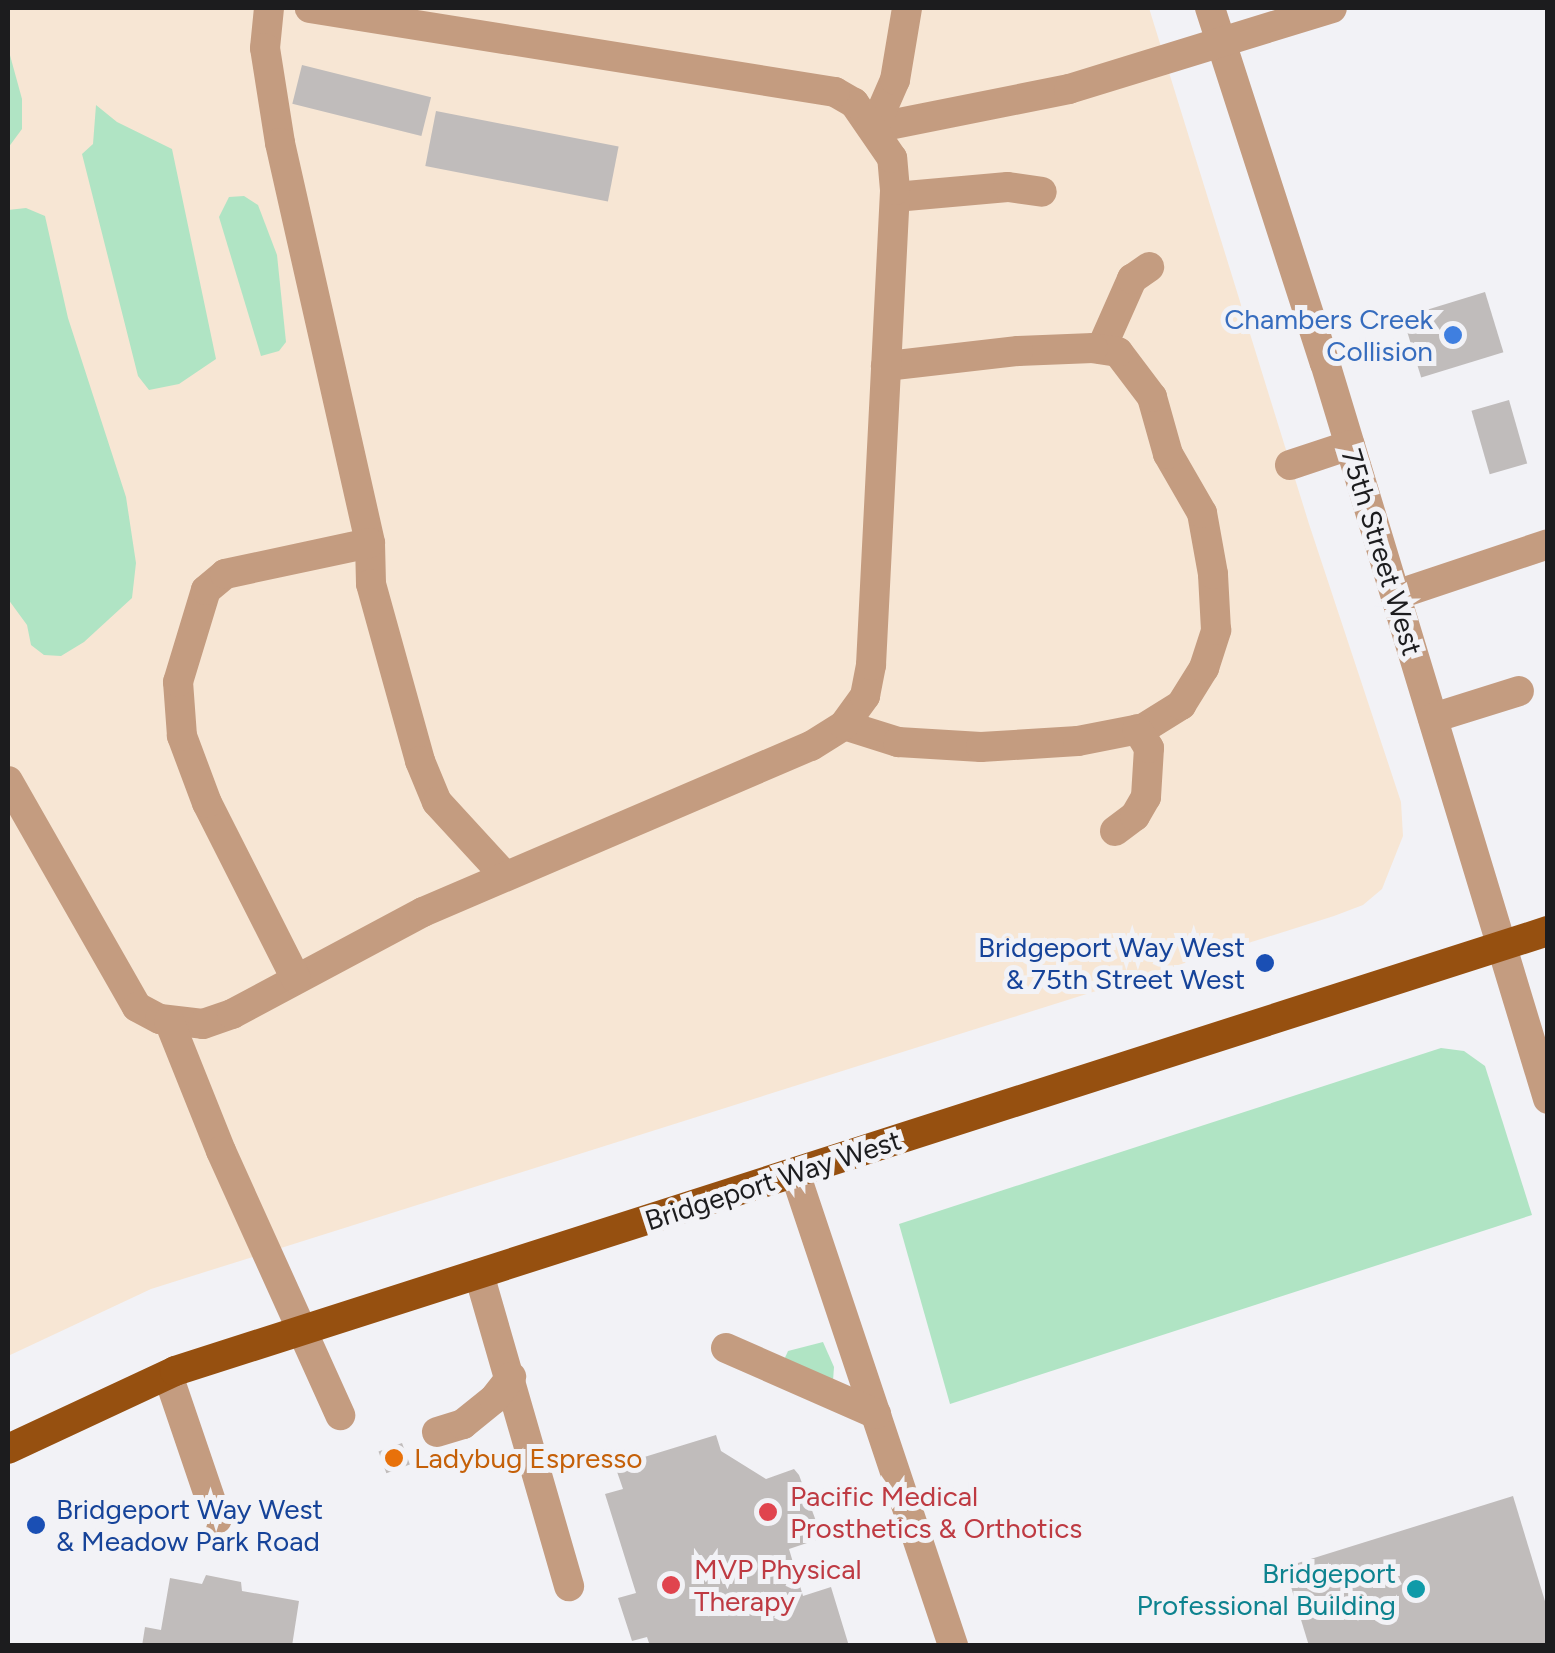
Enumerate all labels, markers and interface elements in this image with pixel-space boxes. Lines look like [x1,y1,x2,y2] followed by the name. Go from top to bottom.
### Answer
[1224,302,1433,368] place label: Chambers Creek Collision
[1442,324,1464,346] marker: Chambers Creek Collision
[1335,445,1429,659] street label: 75th Street West
[978,930,1245,996] place label: Bridgeport Way West & 75th Street West
[1254,952,1276,974] marker: Bridgeport Way West & 75th Street West
[641,1123,905,1237] street label: Bridgeport Way West
[414,1441,643,1475] place label: Ladybug Espresso
[383,1447,405,1469] marker: Ladybug Espresso
[790,1479,1082,1545] place label: Pacific Medical Prosthetics & Orthotics
[56,1492,323,1558] place label: Bridgeport Way West & Meadow Park Road
[755,1499,781,1525] marker: Pacific Medical Prosthetics & Orthotics
[25,1514,47,1536] marker: Bridgeport Way West & Meadow Park Road
[694,1552,862,1618] place label: MVP Physical Therapy
[1137,1556,1396,1622] place label: Bridgeport Professional Building
[658,1572,684,1598] marker: MVP Physical Therapy
[1405,1578,1427,1600] marker: Bridgeport Professional Building

